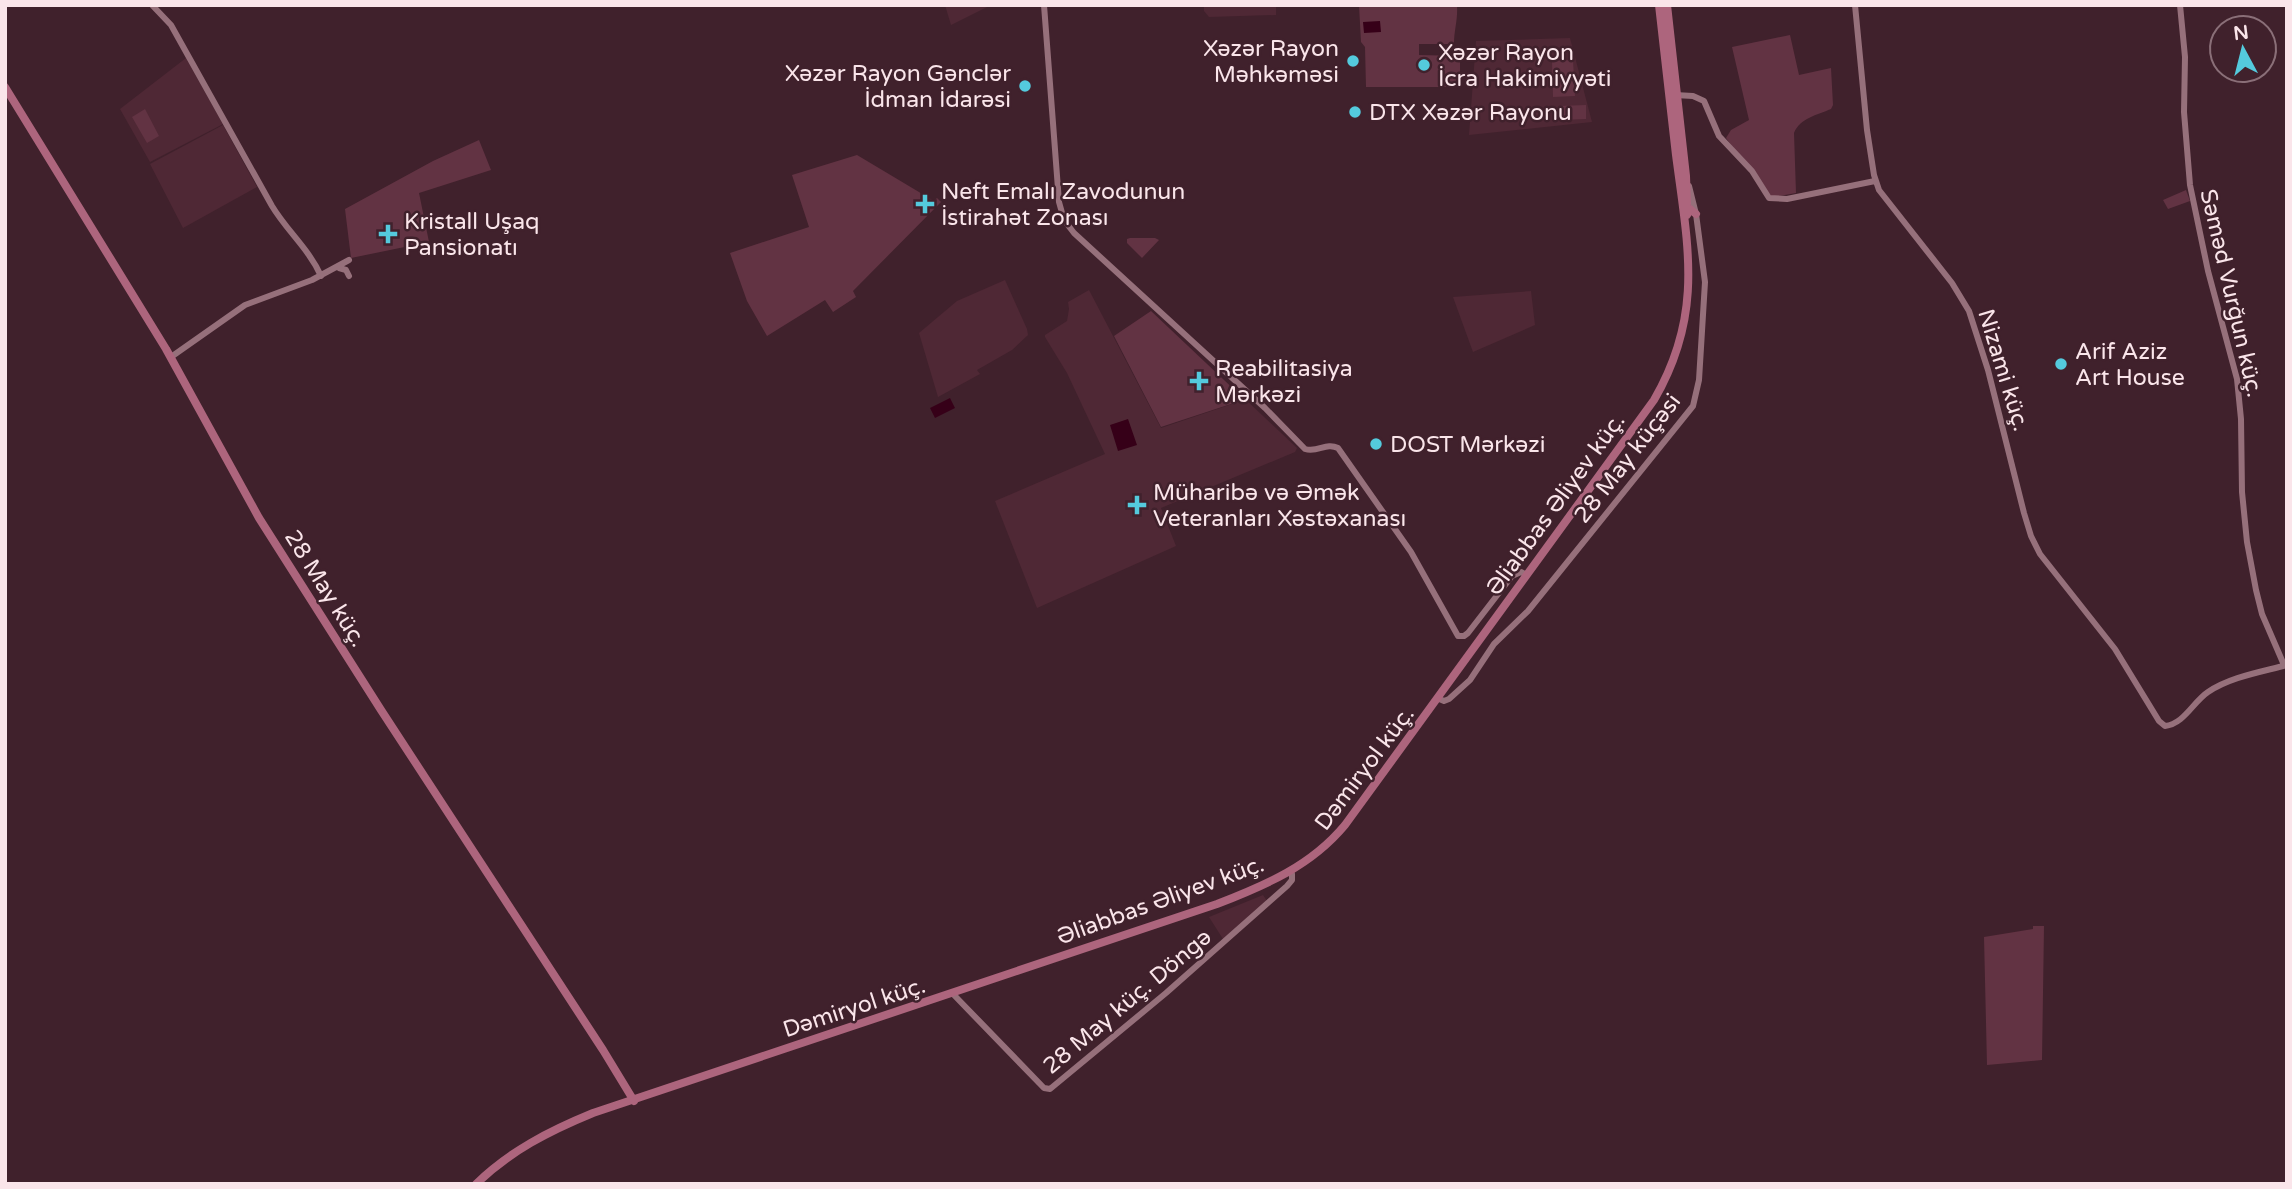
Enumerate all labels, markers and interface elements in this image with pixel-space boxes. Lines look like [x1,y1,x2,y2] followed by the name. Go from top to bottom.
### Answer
[2208,14,2278,84] north arrow
[2232,21,2250,45] text: N
[1203,35,1339,89] place label: Xəzər Rayon Məhkəməsi
[1438,39,1612,93] place label: Xəzər Rayon İcra Hakimiyyəti
[1345,53,1361,69] marker: Xəzər Rayon Məhkəməsi
[1416,57,1432,73] marker: Xəzər Rayon İcra Hakimiyyəti
[785,60,1011,114] place label: Xəzər Rayon Gənclər İdman İdarəsi
[1017,78,1033,94] marker: Xəzər Rayon Gənclər İdman İdarəsi
[1369,99,1572,127] place label: DTX Xəzər Rayonu
[1347,104,1363,120] marker: DTX Xəzər Rayonu
[941,178,1185,232] place label: Neft Emalı Zavodunun İstirahət Zonası
[2193,187,2269,400] street label: Səməd Vurğun küç.
[915,194,935,214] marker: Neft Emalı Zavodunun İstirahət Zonası
[404,208,540,262] place label: Kristall Uşaq Pansionatı
[378,224,398,244] marker: Kristall Uşaq Pansionatı
[1971,306,2035,435] street label: Nizami küç.
[2075,338,2185,392] place label: Arif Aziz Art House
[1215,355,1353,409] place label: Reabilitasiya Mərkəzi
[2053,356,2069,372] marker: Arif Aziz Art House
[1189,371,1209,391] marker: Reabilitasiya Mərkəzi
[1569,388,1687,529] street label: 28 May küçəsi
[1480,408,1631,601] street label: Əliabbas Əliyev küç.
[1390,431,1546,459] place label: DOST Mərkəzi
[1368,436,1384,452] marker: DOST Mərkəzi
[1153,479,1406,533] place label: Müharibə və Əmək Veteranları Xəstəxanası
[1127,495,1147,515] marker: Müharibə və Əmək Veteranları Xəstəxanası
[278,525,372,652] street label: 28 May küç.
[1309,701,1421,836] street label: Dəmiryol küç.
[1053,850,1268,952] street label: Əliabbas Əliyev küç.
[1038,923,1218,1080] street label: 28 May küç. Döngə
[780,972,929,1044] street label: Dəmiryol küç.

